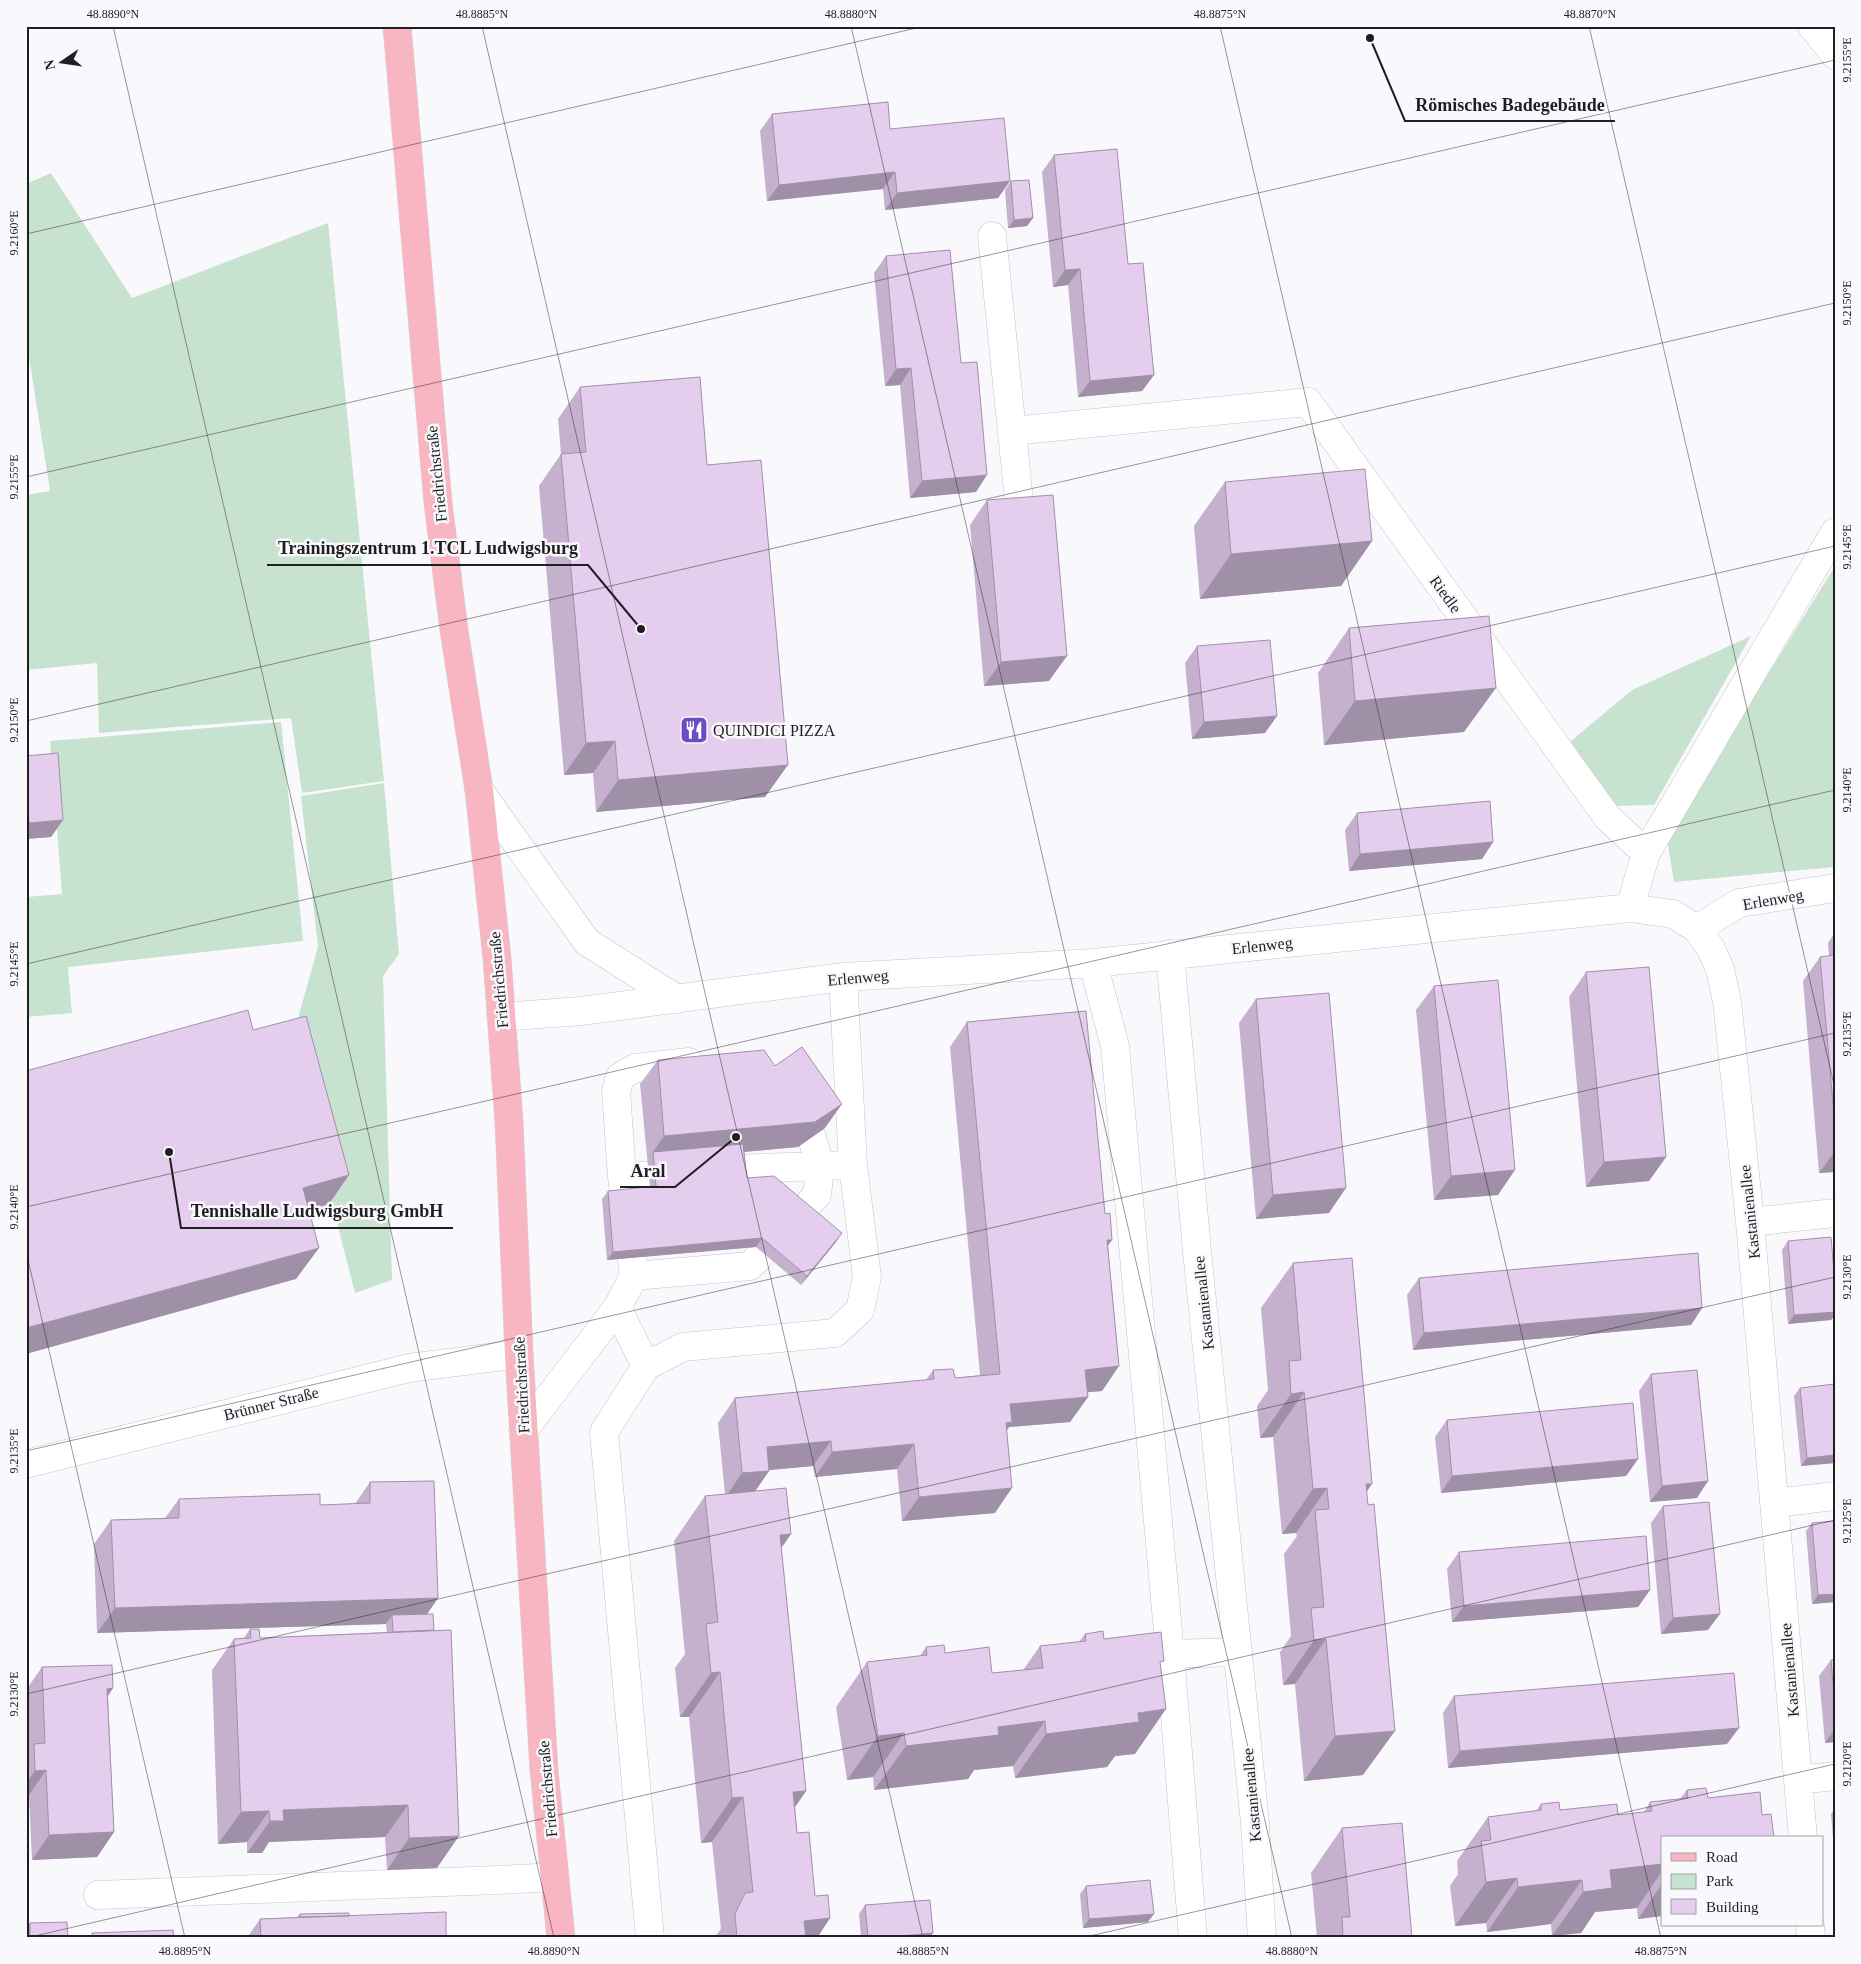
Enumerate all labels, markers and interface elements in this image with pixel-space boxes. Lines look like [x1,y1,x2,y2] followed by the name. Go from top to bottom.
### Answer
[87,7,140,21] text: 48.8890°N
[456,7,509,21] text: 48.8885°N
[825,7,878,21] text: 48.8880°N
[1194,7,1247,21] text: 48.8875°N
[1564,7,1617,21] text: 48.8870°N
[1840,37,1854,83] text: 9.2155°E
[38,38,88,88] north arrow
[41,58,58,71] text: N
[1405,88,1615,121] callout: Römisches Badegebäude
[1415,95,1605,115] text: Römisches Badegebäude
[7,210,21,256] text: 9.2160°E
[1840,280,1854,326] text: 9.2150°E
[423,425,450,523] street label: Friedrichstraße
[7,454,21,500] text: 9.2155°E
[1840,524,1854,570] text: 9.2145°E
[267,532,588,565] callout: Trainingszentrum 1.TCL Ludwigsburg
[278,538,578,558] text: Trainingszentrum 1.TCL Ludwigsburg
[1426,572,1465,616] street label: Riedle
[7,697,21,743] text: 9.2150°E
[679,715,709,745] restaurant icon: QUINDICI PIZZA
[713,722,836,739] place label: QUINDICI PIZZA
[1840,767,1854,813] text: 9.2140°E
[1741,886,1805,914] street label: Erlenweg
[486,931,511,1029] street label: Friedrichstraße
[1231,934,1294,958] street label: Erlenweg
[7,941,21,987] text: 9.2145°E
[827,966,889,990] street label: Erlenweg
[1840,1011,1854,1057] text: 9.2135°E
[620,1154,675,1187] callout: Aral
[631,1161,666,1181] text: Aral
[1736,1164,1763,1260] street label: Kastanienallee
[7,1184,21,1230] text: 9.2140°E
[181,1195,453,1228] callout: Tennishalle Ludwigsburg GmbH
[191,1201,443,1221] text: Tennishalle Ludwigsburg GmbH
[1840,1254,1854,1300] text: 9.2130°E
[1190,1255,1217,1351] street label: Kastanienallee
[510,1336,533,1434] street label: Friedrichstraße
[222,1383,320,1424] street label: Brünner Straße
[7,1428,21,1474] text: 9.2135°E
[1840,1498,1854,1544] text: 9.2125°E
[1777,1622,1802,1718] street label: Kastanienallee
[7,1671,21,1717] text: 9.2130°E
[535,1740,560,1838] street label: Friedrichstraße
[1840,1741,1854,1787] text: 9.2120°E
[1239,1747,1264,1843] street label: Kastanienallee
[1661,1836,1824,1926] legend
[1706,1849,1738,1865] text: Road
[1706,1873,1734,1889] text: Park
[1706,1899,1759,1915] text: Building
[159,1944,212,1958] text: 48.8895°N
[528,1944,581,1958] text: 48.8890°N
[897,1944,950,1958] text: 48.8885°N
[1266,1944,1319,1958] text: 48.8880°N
[1635,1944,1688,1958] text: 48.8875°N

